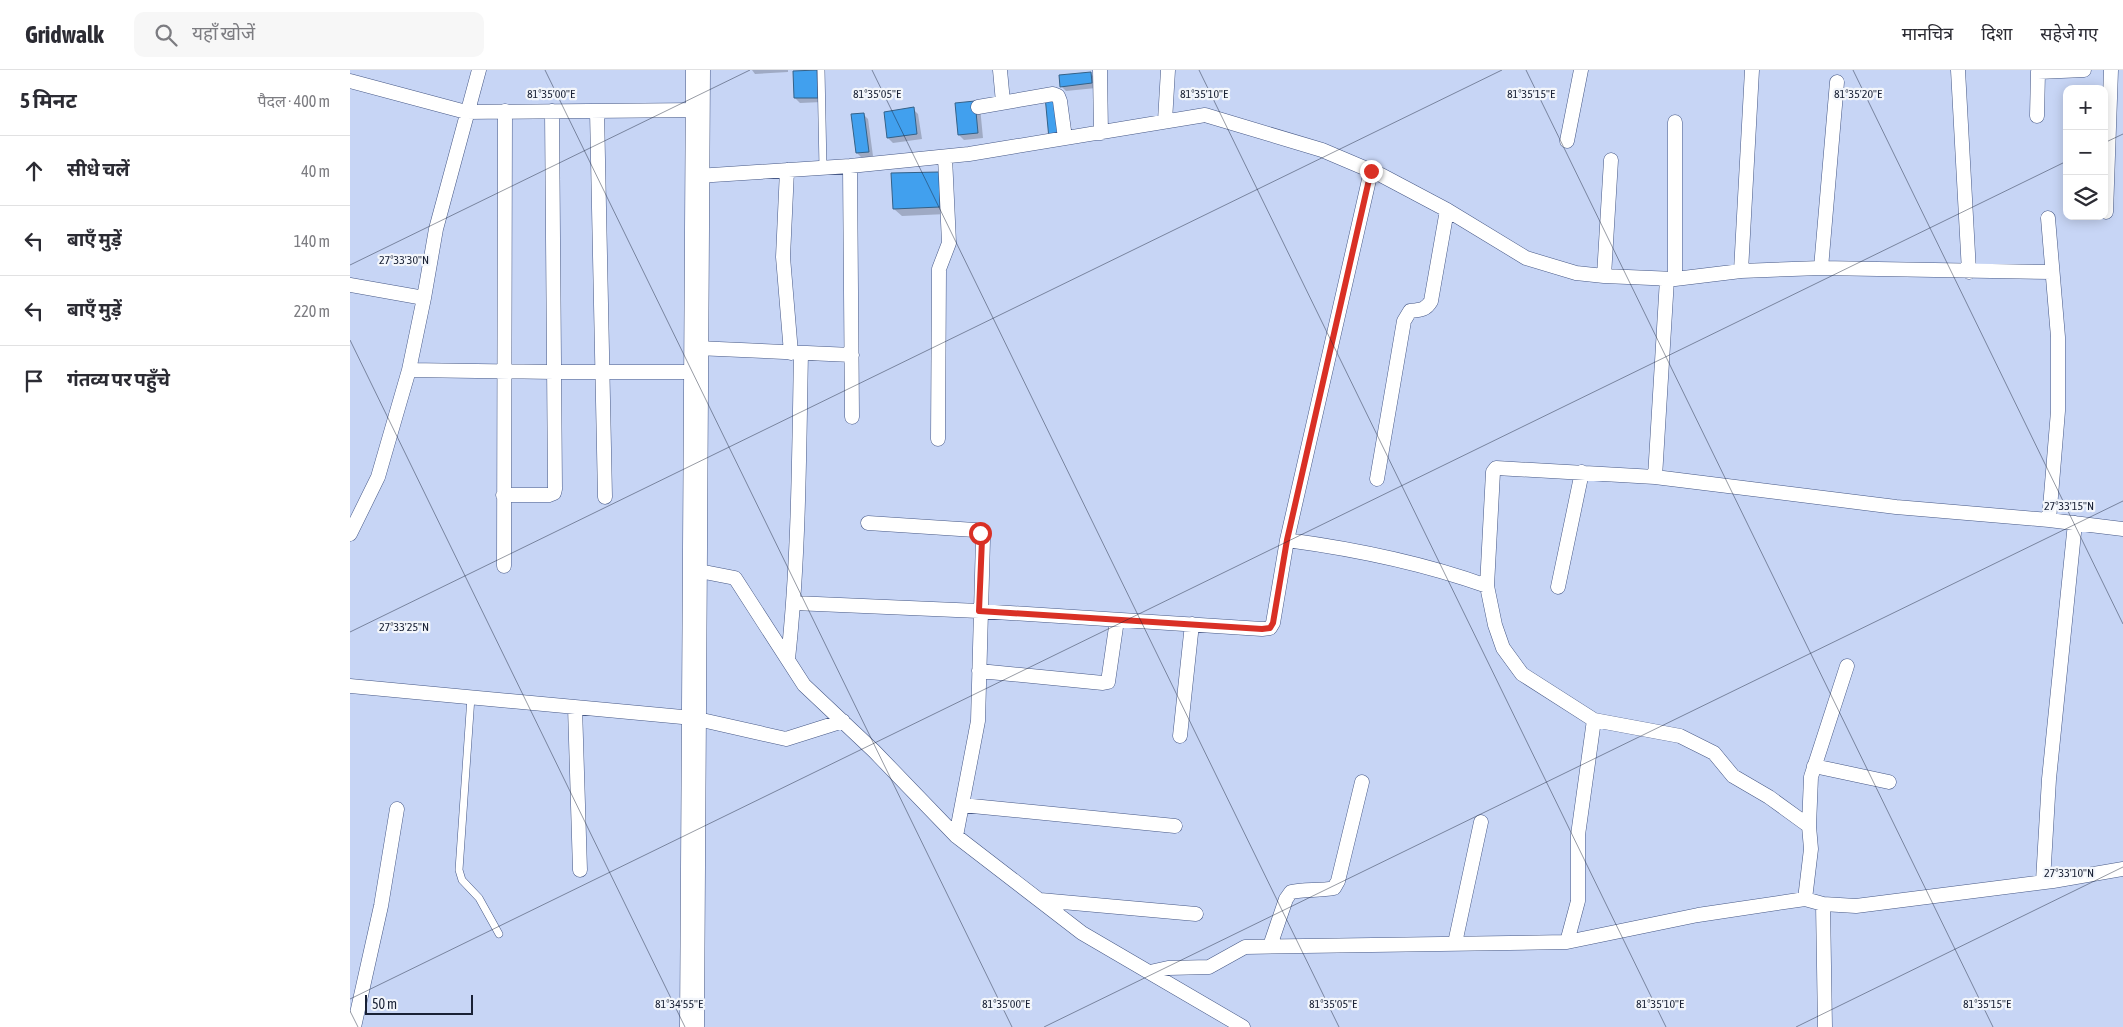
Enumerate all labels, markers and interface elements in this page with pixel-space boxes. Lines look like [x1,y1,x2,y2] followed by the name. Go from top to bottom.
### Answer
[134,12,484,57] search box
[25,21,104,48] text: Gridwalk
[152,21,180,49] icon: search
[192,22,255,44] text: यहाँ खोजें
[1902,23,1953,44] text: मानचित्र
[1981,23,2012,44] text: दिशा
[2040,23,2098,44] text: सहेजे गए
[2063,85,2108,220] map controls
[2063,85,2108,130] button: +
[527,87,575,101] text: 81°35'00"E
[853,87,901,101] text: 81°35'05"E
[1180,87,1228,101] text: 81°35'10"E
[1507,87,1555,101] text: 81°35'15"E
[1834,87,1882,101] text: 81°35'20"E
[20,88,77,112] text: 5 मिनट
[257,92,330,110] text: पैदल · 400 m
[2063,130,2108,175] button: −
[20,157,48,185] icon: ahead
[67,158,130,180] text: सीधे चलें
[1360,160,1383,183] route end
[301,162,330,180] text: 40 m
[2063,175,2108,220] button: layers
[20,227,48,255] icon: left
[67,228,122,250] text: बाएँ मुड़ें
[294,232,330,250] text: 140 m
[379,253,429,267] text: 27°33'30"N
[20,297,48,325] icon: left
[67,298,122,320] text: बाएँ मुड़ें
[294,302,330,320] text: 220 m
[20,367,48,395] icon: arrive
[67,368,170,390] text: गंतव्य पर पहुँचे
[2044,499,2094,513] text: 27°33'15"N
[969,522,992,545] route start
[379,620,429,634] text: 27°33'25"N
[2044,866,2094,880] text: 27°33'10"N
[365,992,472,1015] scale bar
[372,996,397,1012] text: 50 m
[655,997,703,1011] text: 81°34'55"E
[982,997,1030,1011] text: 81°35'00"E
[1309,997,1357,1011] text: 81°35'05"E
[1636,997,1684,1011] text: 81°35'10"E
[1963,997,2011,1011] text: 81°35'15"E

